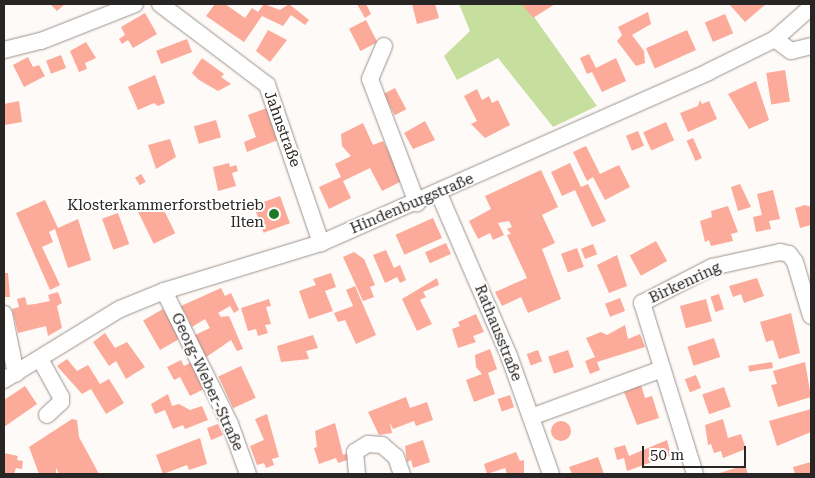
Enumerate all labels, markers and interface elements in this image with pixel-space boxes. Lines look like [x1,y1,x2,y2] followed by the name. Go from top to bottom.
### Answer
[260,88,304,170] street label: Jahnstraße
[348,170,476,238] street label: Hindenburgstraße
[67,196,264,231] place label: Klosterkammerforstbetrieb Ilten
[268,208,280,220] marker: Klosterkammerforstbetrieb Ilten
[646,259,724,307] street label: Birkenring
[470,282,526,384] street label: Rathausstraße
[167,310,247,454] street label: Georg-Weber-Straße
[645,436,749,468] scale bar
[650,446,684,464] text: 50 m

